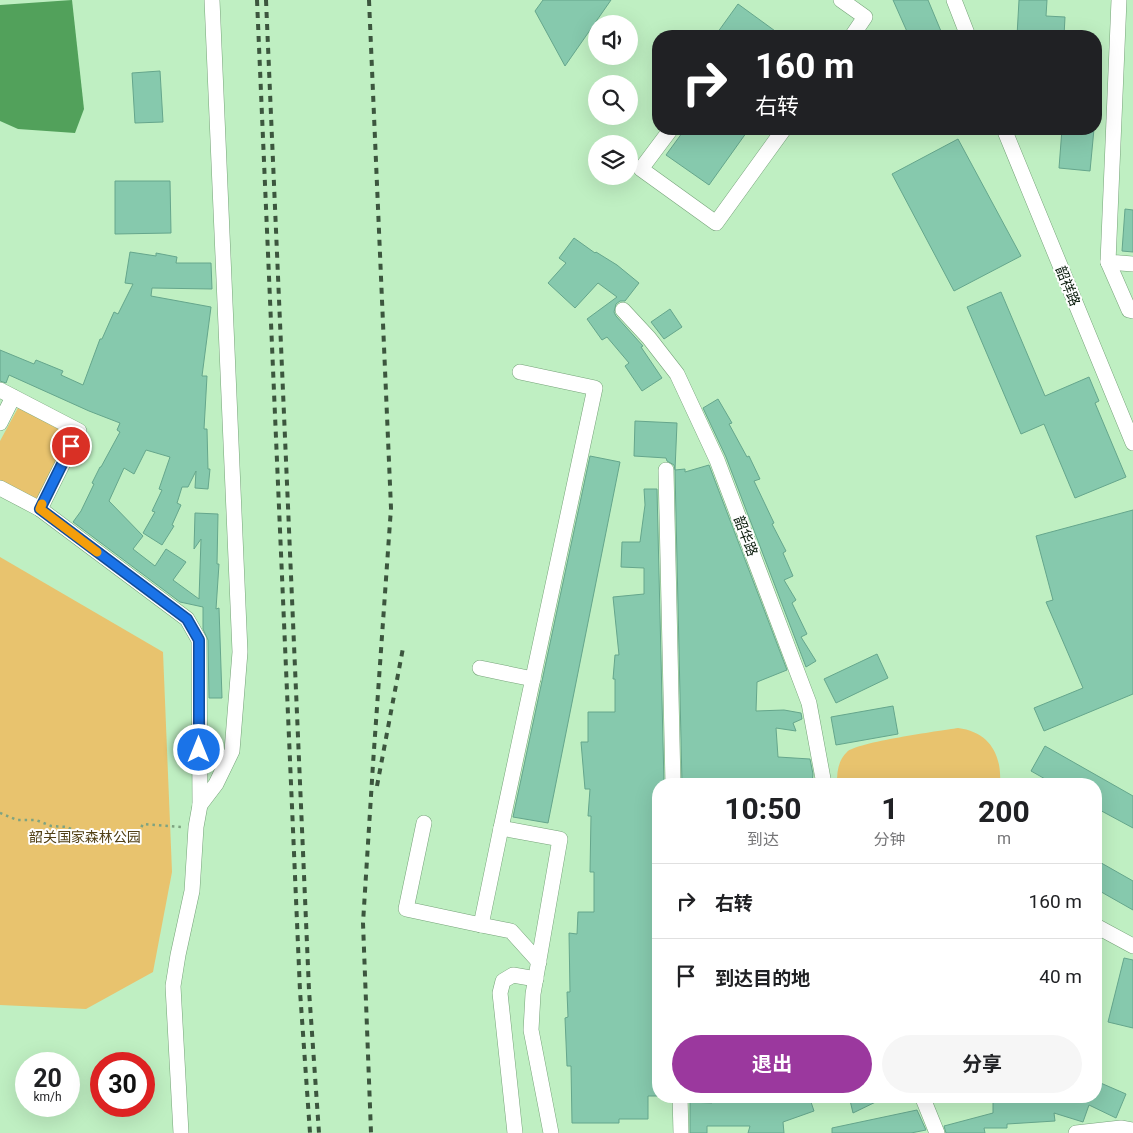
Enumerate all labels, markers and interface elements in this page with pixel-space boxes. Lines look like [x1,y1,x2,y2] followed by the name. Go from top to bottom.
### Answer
[588,15,638,185] map controls
[588,15,638,65] button: sound
[755,46,854,87] text: 160 m
[672,50,737,115] icon: right
[588,75,638,125] button: search
[755,94,799,119] text: 右转
[588,135,638,185] button: layers
[1053,264,1083,308] street label: 韶祥路
[50,425,92,467] pin
[57,432,85,460] icon: arrive
[731,514,761,558] street label: 韶华路
[172,723,224,775] position arrow
[724,791,802,826] text: 10:50
[881,791,898,826] text: 1
[978,794,1030,829] text: 200
[29,829,141,845] park label: 韶关国家森林公园
[997,829,1011,848] text: m
[747,830,779,849] text: 到达
[874,830,906,849] text: 分钟
[672,887,700,915] icon: right
[1029,890,1082,913] text: 160 m
[715,892,753,915] text: 右转
[672,962,700,990] icon: arrive
[1039,965,1082,988] text: 40 m
[715,967,810,990] text: 到达目的地
[672,1035,872,1093] button: 退出
[882,1035,1082,1093] button: 分享
[90,1052,155,1117] speed limit sign: 30
[33,1064,62,1093] text: 20
[33,1090,62,1104] text: km/h

